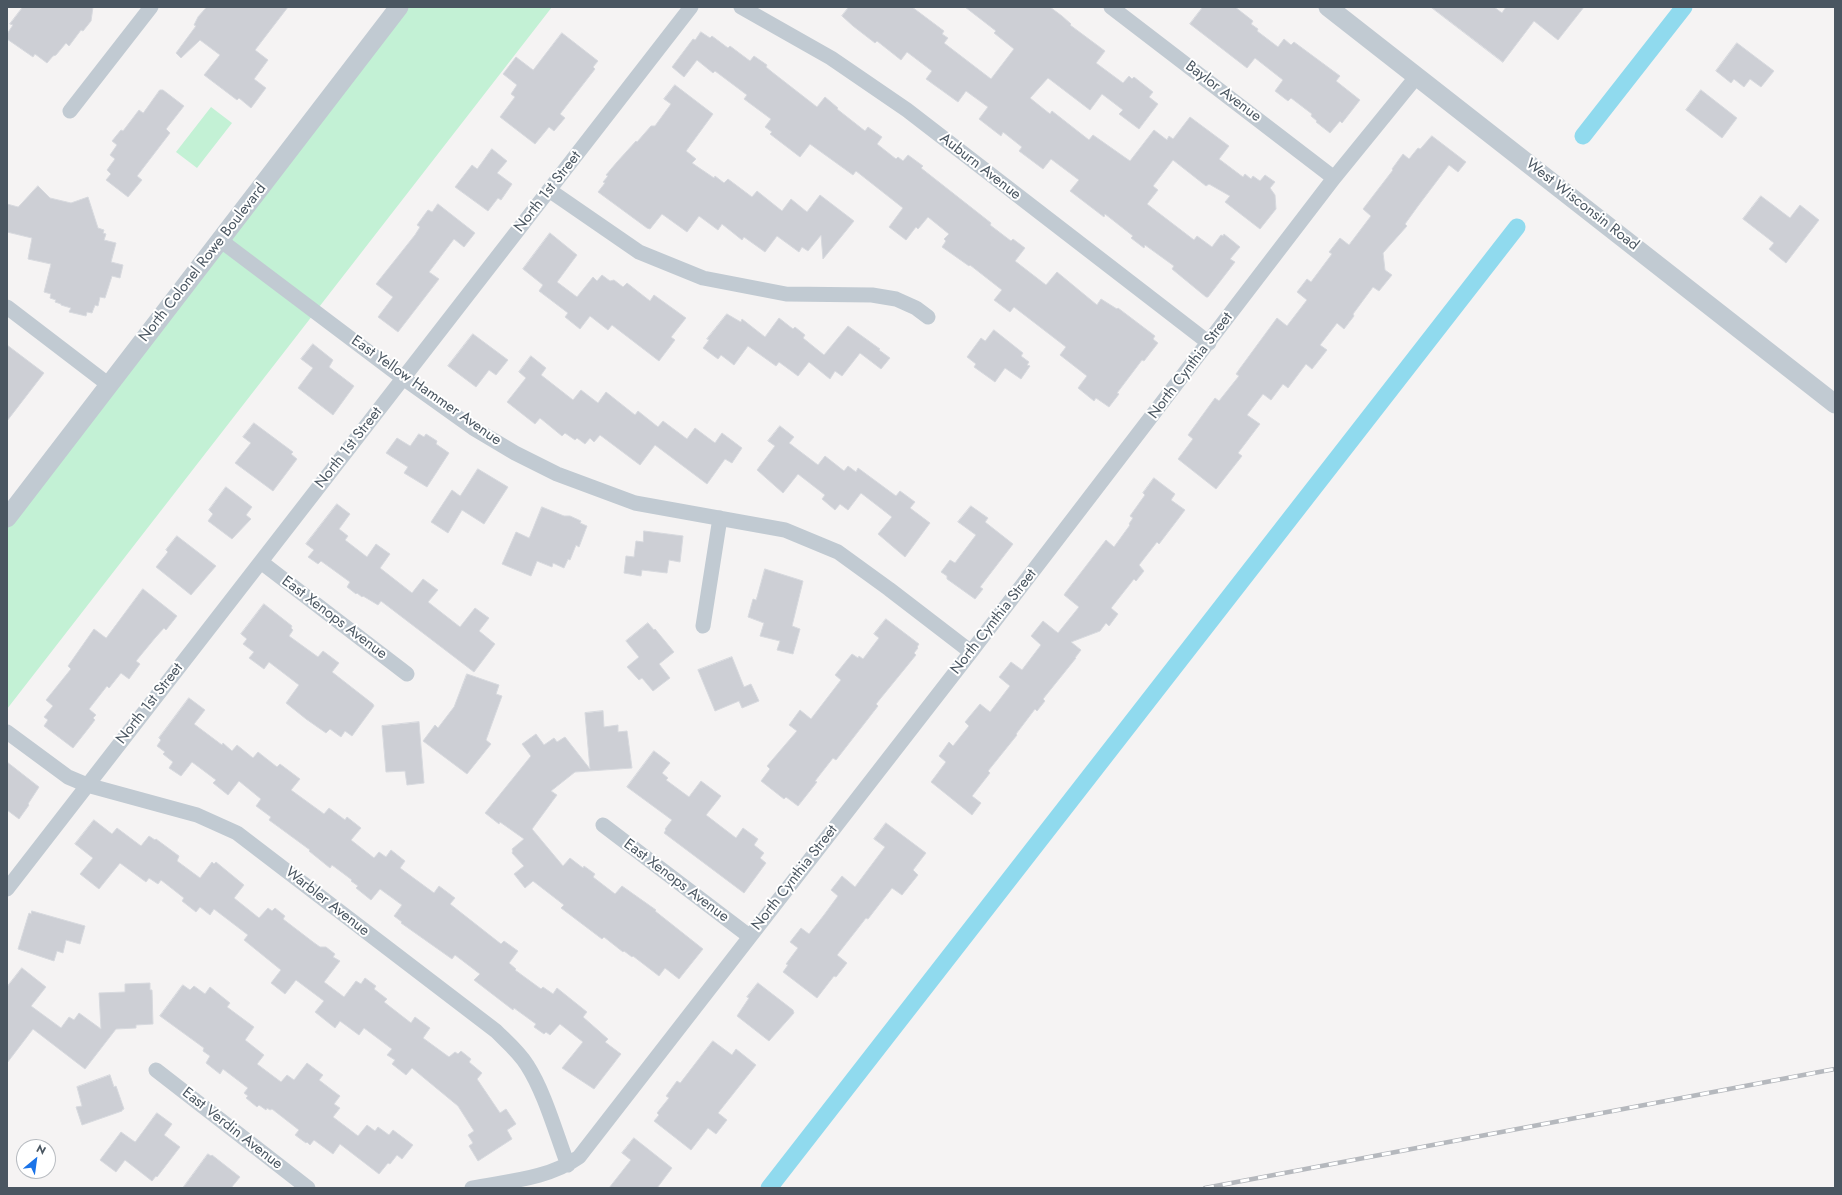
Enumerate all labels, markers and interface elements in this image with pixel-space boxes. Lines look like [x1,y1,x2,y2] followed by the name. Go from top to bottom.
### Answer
[1182,58,1264,126] street label: Baylor Avenue
[936,130,1024,204] street label: Auburn Avenue
[511,148,585,236] street label: North 1st Street
[1522,155,1642,255] street label: West Wisconsin Road
[136,180,270,346] street label: North Colonel Rowe Boulevard
[1145,309,1237,423] street label: North Cynthia Street
[347,332,505,450] street label: East Yellow Hammer Avenue
[312,404,386,492] street label: North 1st Street
[947,566,1041,678] street label: North Cynthia Street
[278,573,390,663] street label: East Xenops Avenue
[113,660,187,748] street label: North 1st Street
[748,822,842,934] street label: North Cynthia Street
[620,836,732,926] street label: East Xenops Avenue
[281,864,373,940] street label: Warbler Avenue
[178,1084,286,1174] street label: East Verdin Avenue
[16,1139,56,1179] north arrow
[34,1140,49,1158] text: N

